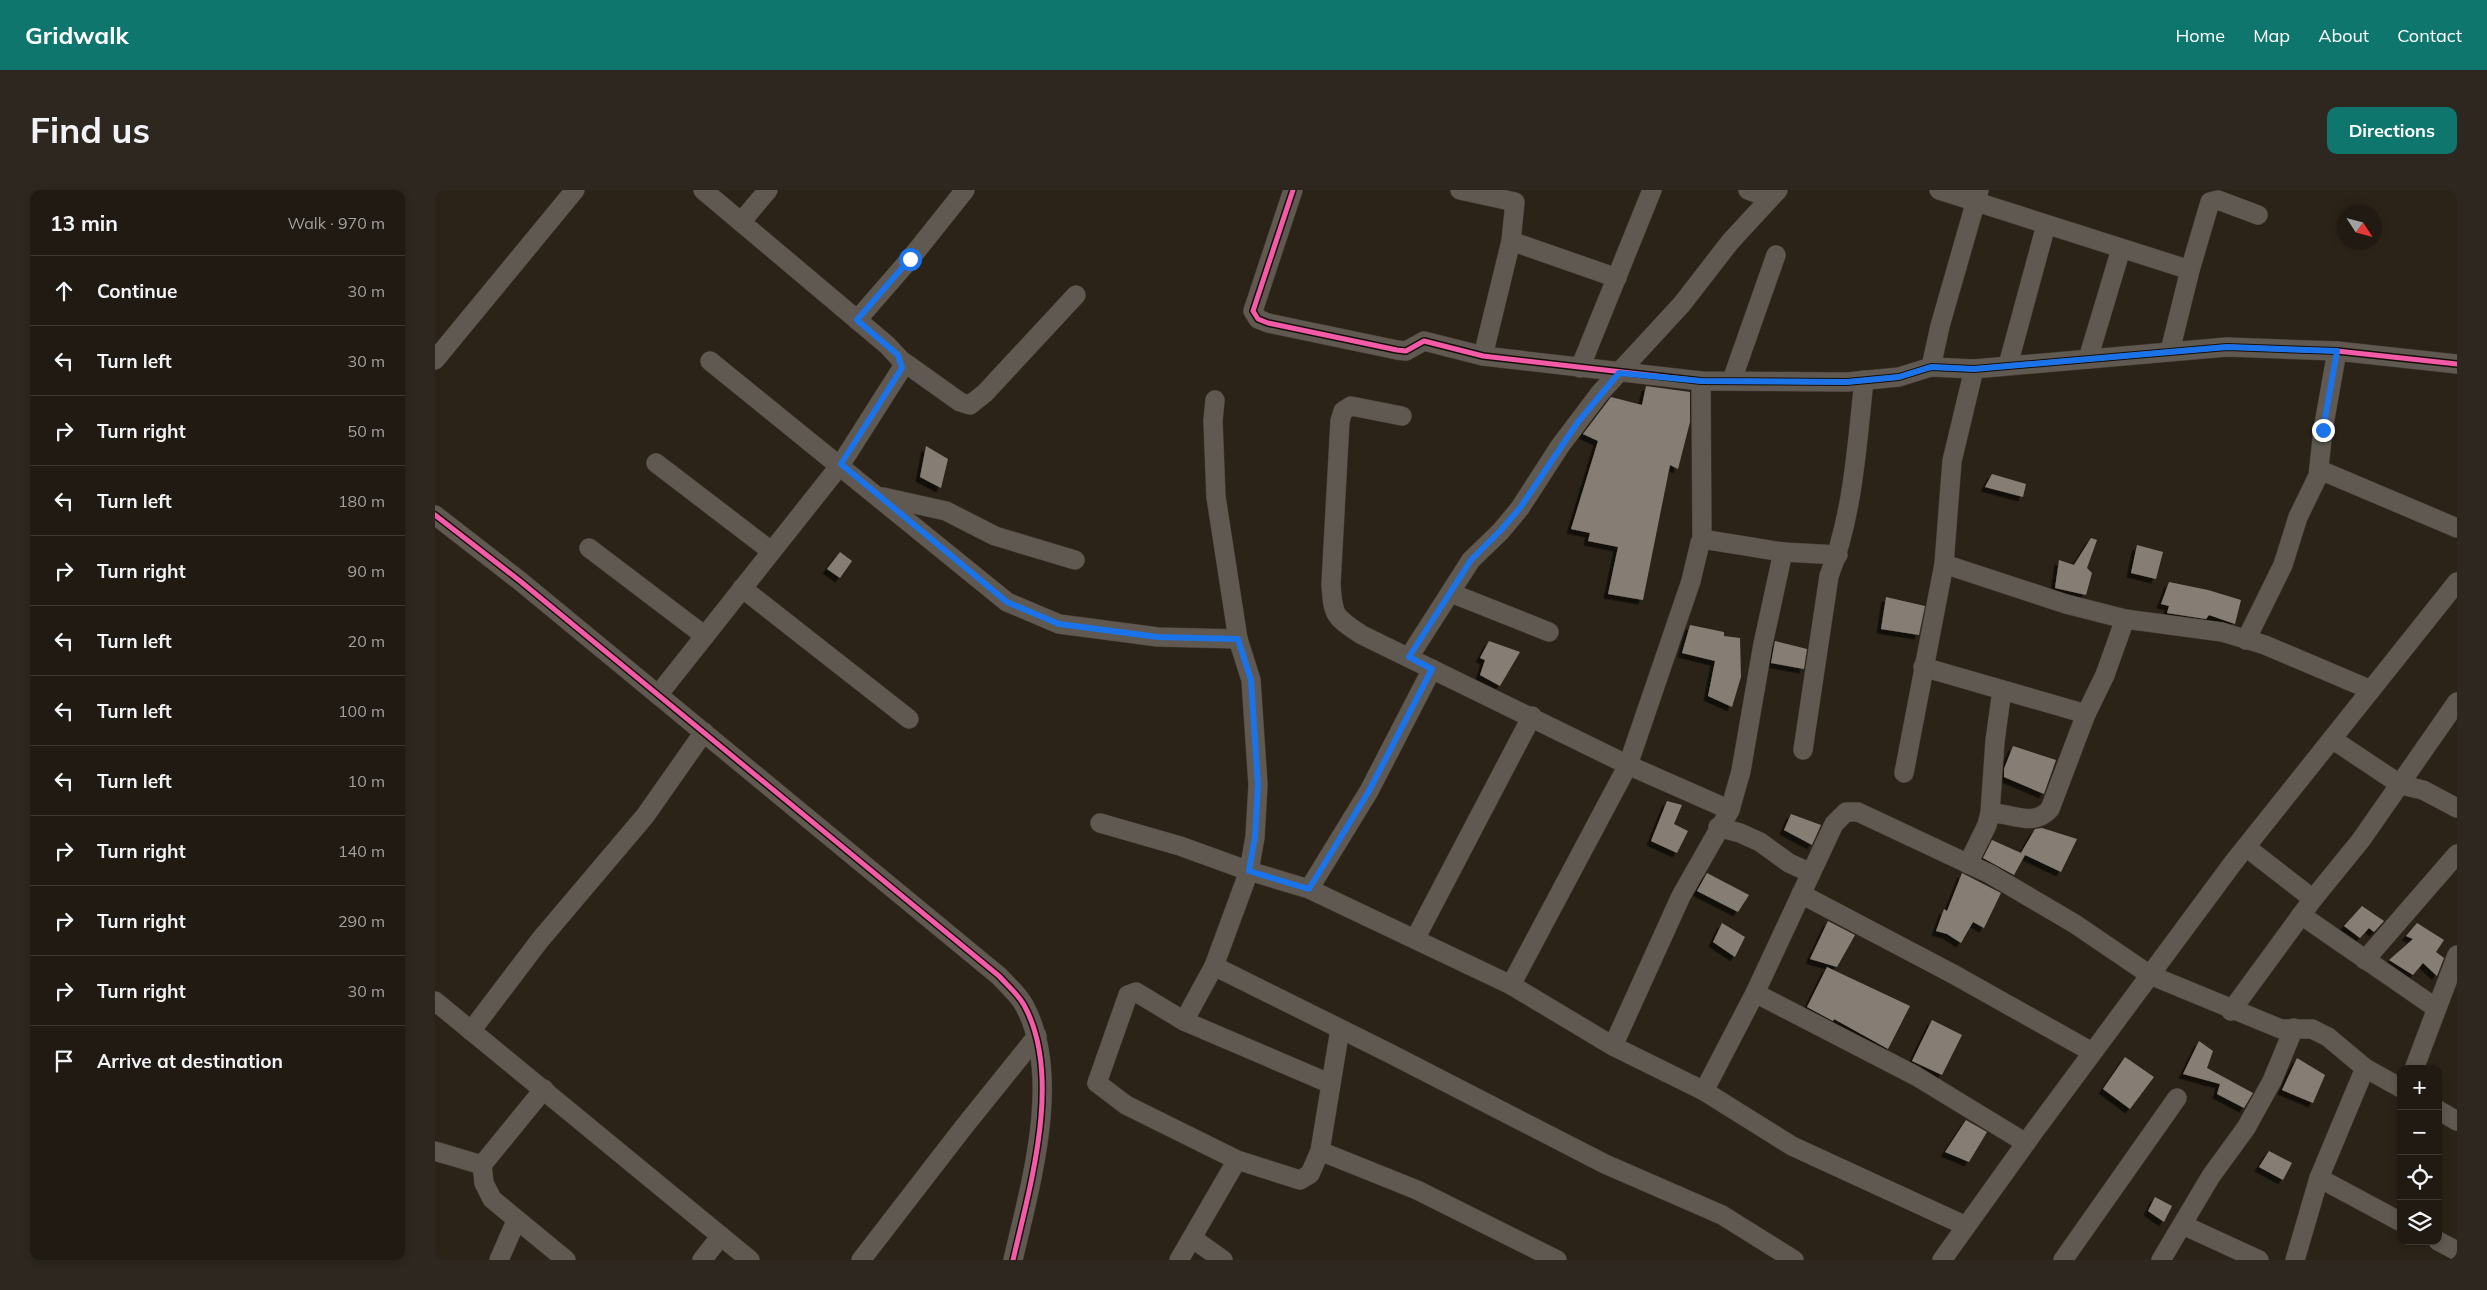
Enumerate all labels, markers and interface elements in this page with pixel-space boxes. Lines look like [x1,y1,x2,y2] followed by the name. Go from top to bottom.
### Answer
[25,20,129,50] text: Gridwalk
[2175,24,2225,47] text: Home
[2253,24,2290,47] text: Map
[2318,24,2369,47] text: About
[2397,24,2462,47] text: Contact
[2327,107,2457,154] button: Directions
[30,108,150,152] text: Find us
[2337,205,2382,250] north arrow
[50,210,118,236] text: 13 min
[287,213,385,233] text: Walk · 970 m
[899,248,922,271] route start
[50,277,78,305] icon: ahead
[97,279,177,303] text: Continue
[348,281,385,301] text: 30 m
[50,347,78,375] icon: left
[97,349,172,373] text: Turn left
[348,351,385,371] text: 30 m
[50,417,78,445] icon: right
[97,419,186,443] text: Turn right
[2312,419,2335,442] route end
[348,421,385,441] text: 50 m
[50,487,78,515] icon: left
[97,489,172,513] text: Turn left
[338,491,385,511] text: 180 m
[50,557,78,585] icon: right
[97,559,186,583] text: Turn right
[348,561,385,581] text: 90 m
[50,627,78,655] icon: left
[97,629,172,653] text: Turn left
[348,631,385,651] text: 20 m
[50,697,78,725] icon: left
[97,699,172,723] text: Turn left
[338,701,385,721] text: 100 m
[50,767,78,795] icon: left
[97,769,172,793] text: Turn left
[348,771,385,791] text: 10 m
[50,837,78,865] icon: right
[97,839,186,863] text: Turn right
[338,841,385,861] text: 140 m
[50,907,78,935] icon: right
[97,909,186,933] text: Turn right
[338,911,385,931] text: 290 m
[50,977,78,1005] icon: right
[97,979,186,1003] text: Turn right
[348,981,385,1001] text: 30 m
[50,1047,78,1075] icon: arrive
[97,1049,283,1073] text: Arrive at destination
[2397,1065,2442,1245] map controls
[2397,1065,2442,1110] button: +
[2397,1110,2442,1155] button: −
[2397,1155,2442,1200] button: locate
[2397,1200,2442,1245] button: layers

